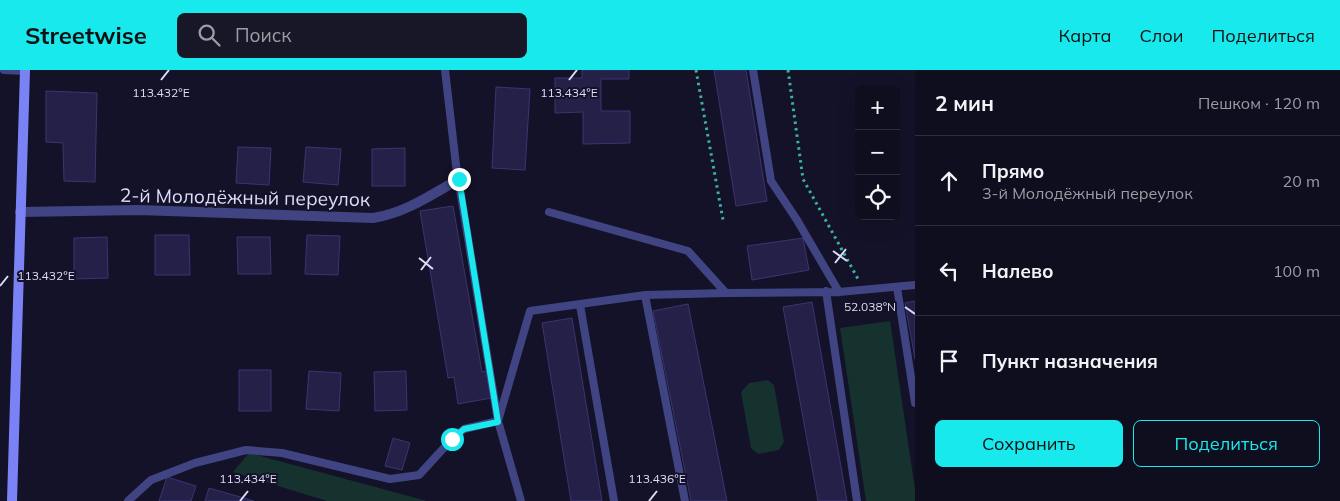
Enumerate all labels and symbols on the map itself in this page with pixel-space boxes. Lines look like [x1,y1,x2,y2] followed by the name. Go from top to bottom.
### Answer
[132,85,190,100] text: 113.432°E
[540,85,598,100] text: 113.434°E
[448,168,471,191] route end
[120,183,371,211] street label: 2-й Молодёжный переулок
[17,268,75,283] text: 113.432°E
[844,299,896,314] text: 52.038°N
[441,428,464,451] route start
[219,471,277,486] text: 113.434°E
[628,471,686,486] text: 113.436°E

